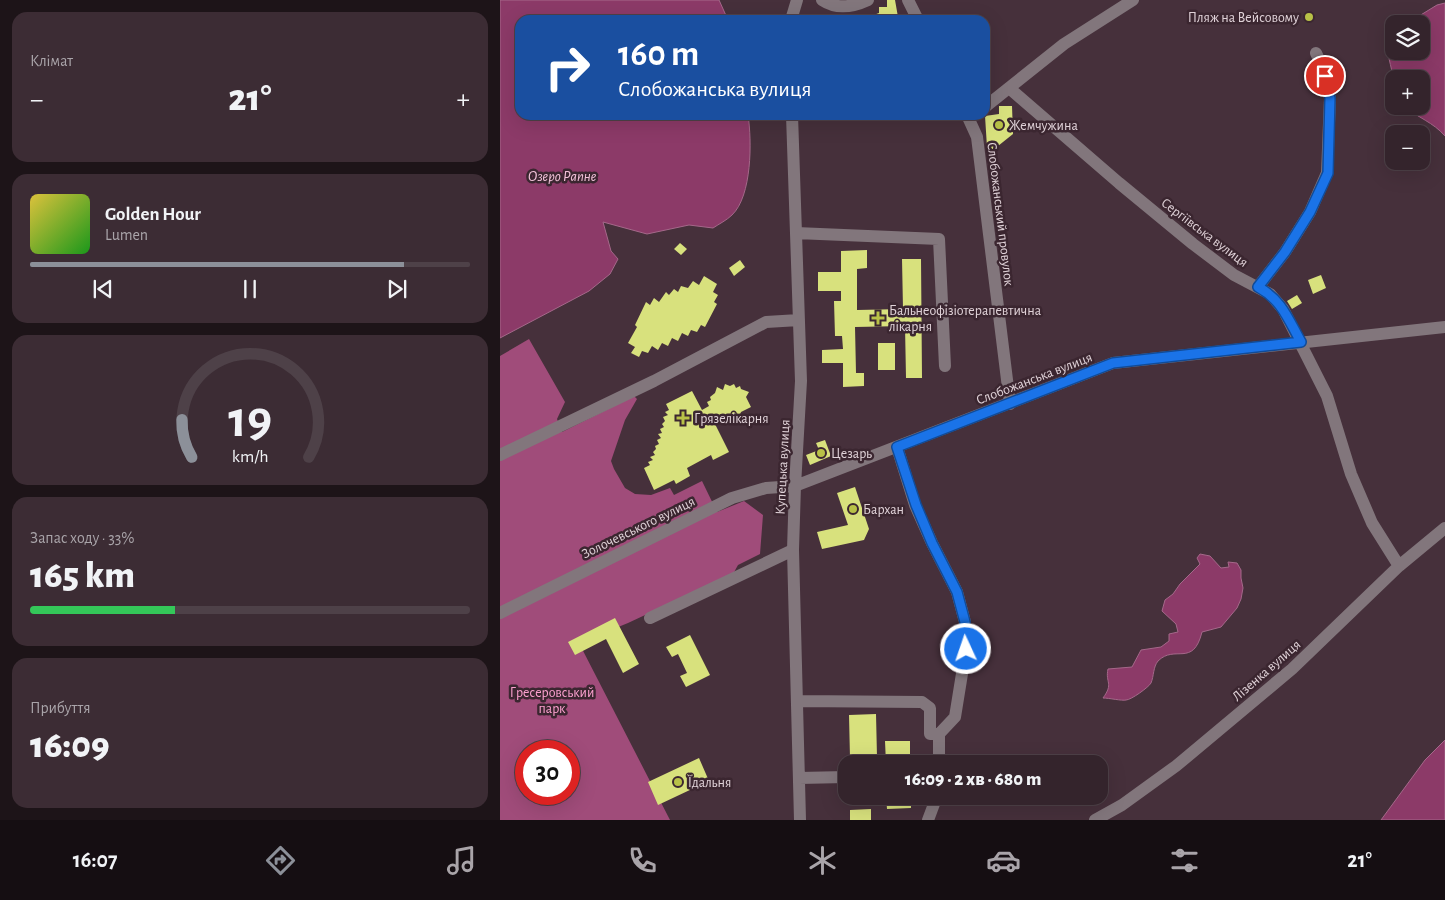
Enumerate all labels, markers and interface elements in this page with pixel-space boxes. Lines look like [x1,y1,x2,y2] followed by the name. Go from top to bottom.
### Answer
[1188,11,1299,25] place label: Пляж на Вейсовому
[1303,11,1315,23] marker: Пляж на Вейсовому
[1385,15,1430,170] map controls
[1385,15,1430,60] button: layers
[535,35,600,100] icon: right
[618,37,699,72] text: 160 m
[30,53,73,69] text: Клімат
[1304,55,1346,97] pin
[1311,62,1339,90] icon: arrive
[1385,70,1430,115] button: +
[618,78,812,100] text: Слобожанська вулиця
[228,80,272,118] text: 21°
[30,86,43,114] text: −
[457,86,470,114] text: +
[993,119,1005,131] marker: Жемчужина
[1009,119,1078,133] place label: Жемчужина
[1385,125,1430,170] button: −
[984,141,1016,287] street label: Слобожанський провулок
[528,169,597,184] water label: Озеро Рапне
[1158,196,1250,270] street label: Сергіївська вулиця
[105,205,201,224] text: Golden Hour
[105,227,148,243] text: Lumen
[89,275,117,303] icon: previous
[236,275,264,303] icon: pause
[383,275,411,303] icon: next
[889,304,1042,334] place label: Бальнеофізіотерапевтична лікарня
[871,311,885,325] marker: Бальнеофізіотерапевтична лікарня
[974,350,1094,408] street label: Слобожанська вулиця
[228,394,272,446] text: 19
[676,411,690,425] marker: Грязелікарня
[694,412,769,426] place label: Грязелікарня
[774,419,792,515] street label: Купецька вулиця
[815,447,827,459] marker: Цезарь
[831,447,872,461] place label: Цезарь
[232,448,268,466] text: km/h
[580,494,697,561] street label: Золочевського вулиця
[847,503,859,515] marker: Бархан
[863,503,904,517] place label: Бархан
[30,530,135,546] text: Запас ходу · 33%
[30,557,135,595] text: 165 km
[939,622,991,674] position arrow
[1230,637,1304,704] street label: Лізенка вулиця
[510,686,594,716] park label: Гресеровський парк
[30,700,91,716] text: Прибуття
[30,727,110,765] text: 16:09
[515,740,580,805] speed limit sign: 30
[905,770,1041,789] text: 16:09 · 2 хв · 680 m
[688,774,731,790] place label: Їдальня
[672,776,684,788] marker: Їдальня
[263,843,298,878] icon: directions
[444,843,479,878] icon: music
[625,843,660,878] icon: phone
[805,843,840,878] icon: climate
[986,843,1021,878] icon: car
[1167,843,1202,878] icon: filters
[73,849,117,871] text: 16:07
[1347,849,1372,871] text: 21°

